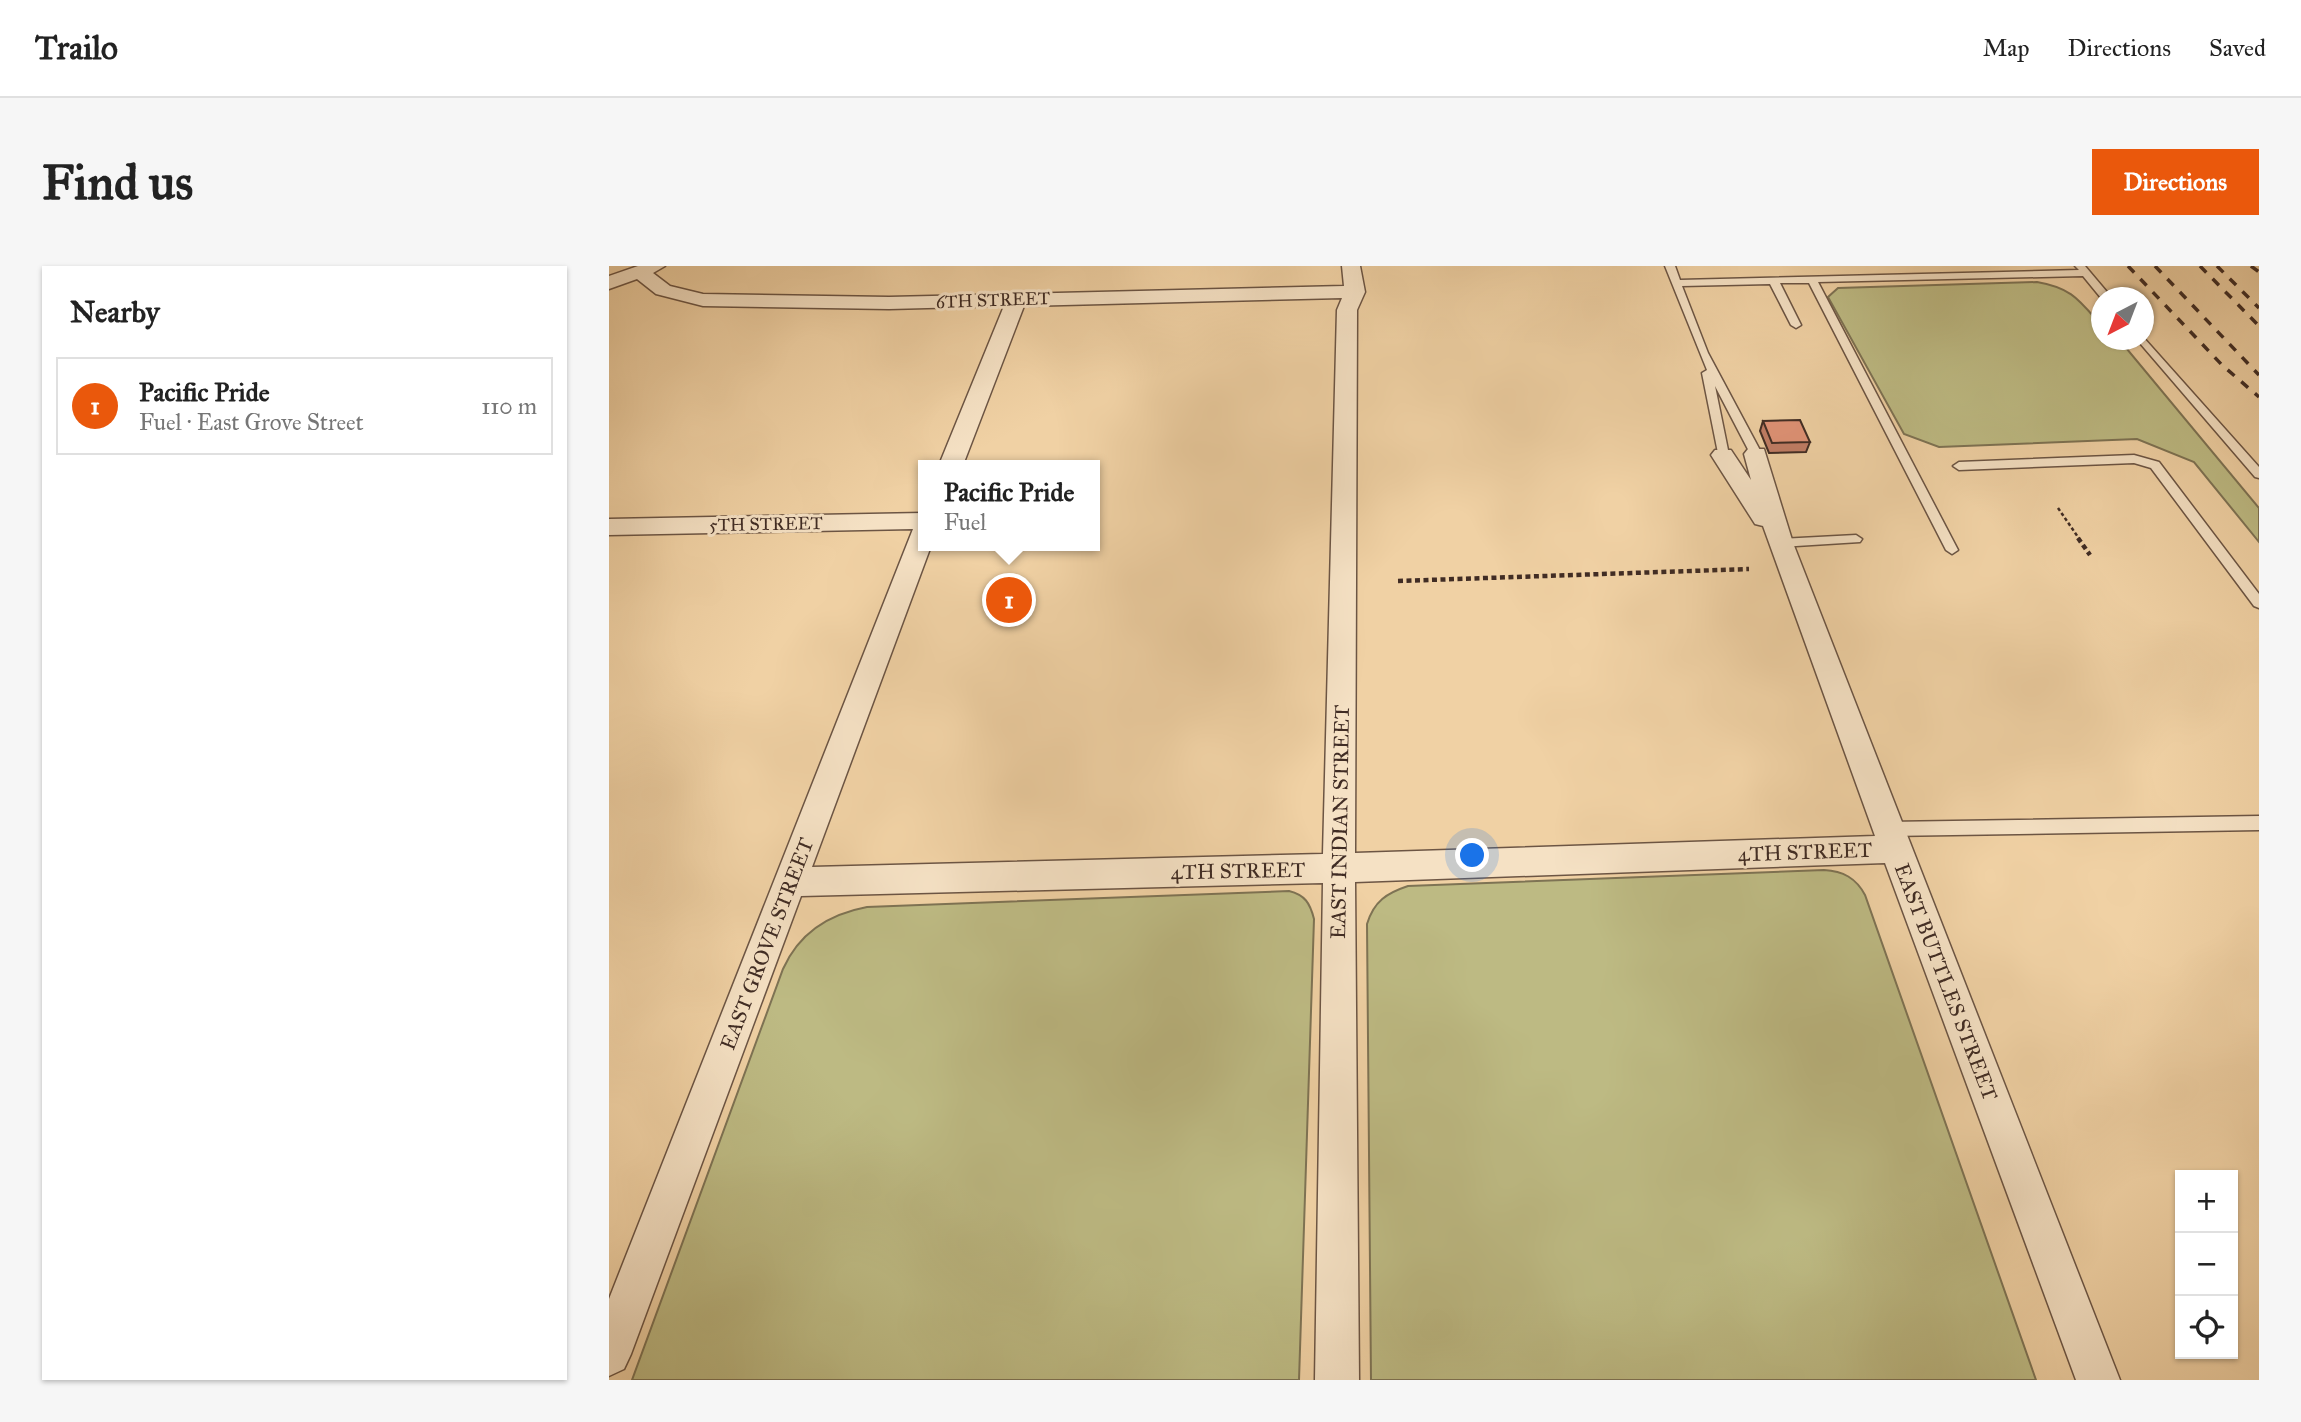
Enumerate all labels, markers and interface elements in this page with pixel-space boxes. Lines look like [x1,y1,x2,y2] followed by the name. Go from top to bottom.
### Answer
[35,28,118,68] text: Trailo
[1983,33,2030,63] text: Map
[2068,33,2171,63] text: Directions
[2209,33,2266,63] text: Saved
[2092,149,2259,215] button: Directions
[42,153,193,212] text: Find us
[935,287,1051,313] street label: 6TH STREET
[2091,287,2154,350] north arrow
[70,294,160,330] text: Nearby
[139,376,270,408] text: Pacific Pride
[90,392,100,420] text: 1
[481,392,537,420] text: 110 m
[139,408,364,436] text: Fuel · East Grove Street
[918,460,1100,551] popup
[944,476,1074,508] text: Pacific Pride
[944,508,987,536] text: Fuel
[709,512,823,536] street label: 5TH STREET
[986,574,1032,626] pin: 1
[1325,705,1355,939] street label: EAST INDIAN STREET
[715,834,819,1054] street label: EAST GROVE STREET
[1737,837,1873,867] street label: 4TH STREET
[1455,838,1489,872] your location
[1171,857,1305,885] street label: 4TH STREET
[1889,860,2003,1104] street label: EAST BUTTLES STREET
[2175,1170,2238,1359] map controls
[2175,1170,2238,1233] button: +
[2175,1233,2238,1296] button: −
[2175,1296,2238,1359] button: locate

